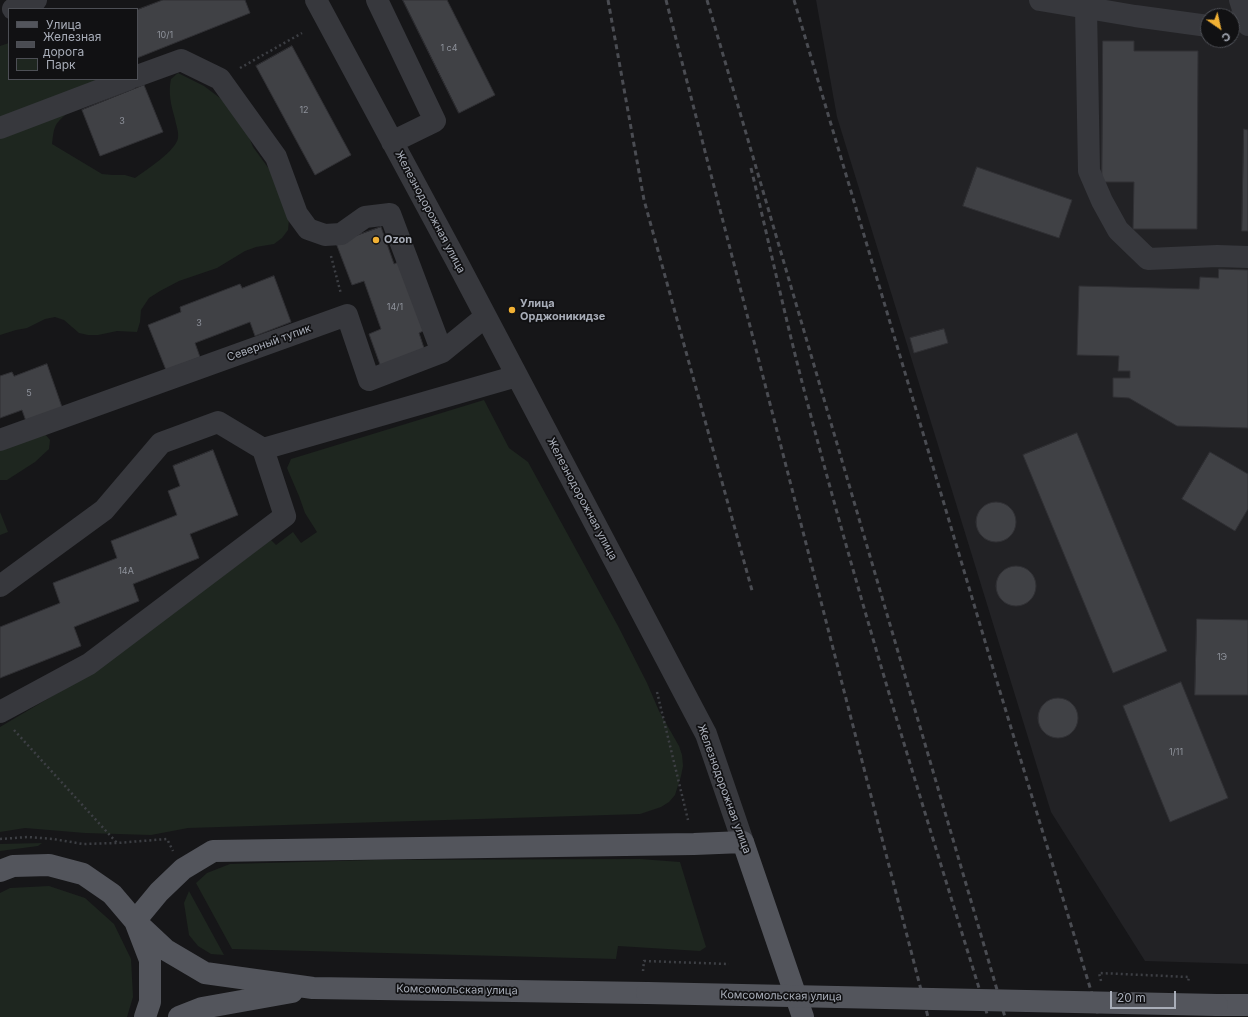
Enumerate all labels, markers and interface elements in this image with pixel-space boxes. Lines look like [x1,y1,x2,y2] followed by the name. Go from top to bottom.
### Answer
[8,8,138,80] legend
[1200,8,1240,48] north arrow
[46,17,81,32] text: Улица
[43,29,101,59] text: Железная дорога
[1219,29,1233,45] text: С
[157,30,173,40] house number: 10/1
[440,43,458,53] house number: 1 с4
[46,57,76,72] text: Парк
[299,105,309,115] house number: 12
[119,116,125,126] house number: 3
[392,149,468,275] street label: Железнодорожная улица
[384,233,412,247] place label: Ozon
[371,235,381,245] marker: Ozon
[520,297,605,323] place label: Улица Орджоникидзе
[387,302,403,312] house number: 14/1
[507,305,517,315] marker: Улица Орджоникидзе
[196,318,202,328] house number: 3
[225,322,313,364] street label: Северный тупик
[26,388,32,398] house number: 5
[544,436,620,562] street label: Железнодорожная улица
[118,566,134,576] house number: 14А
[1217,652,1227,662] house number: 1Э
[694,723,754,855] street label: Железнодорожная улица
[1169,747,1183,757] house number: 1/11
[396,982,518,998] street label: Комсомольская улица
[1112,983,1178,1009] scale bar
[720,988,842,1004] street label: Комсомольская улица
[1117,990,1146,1005] text: 20 m

